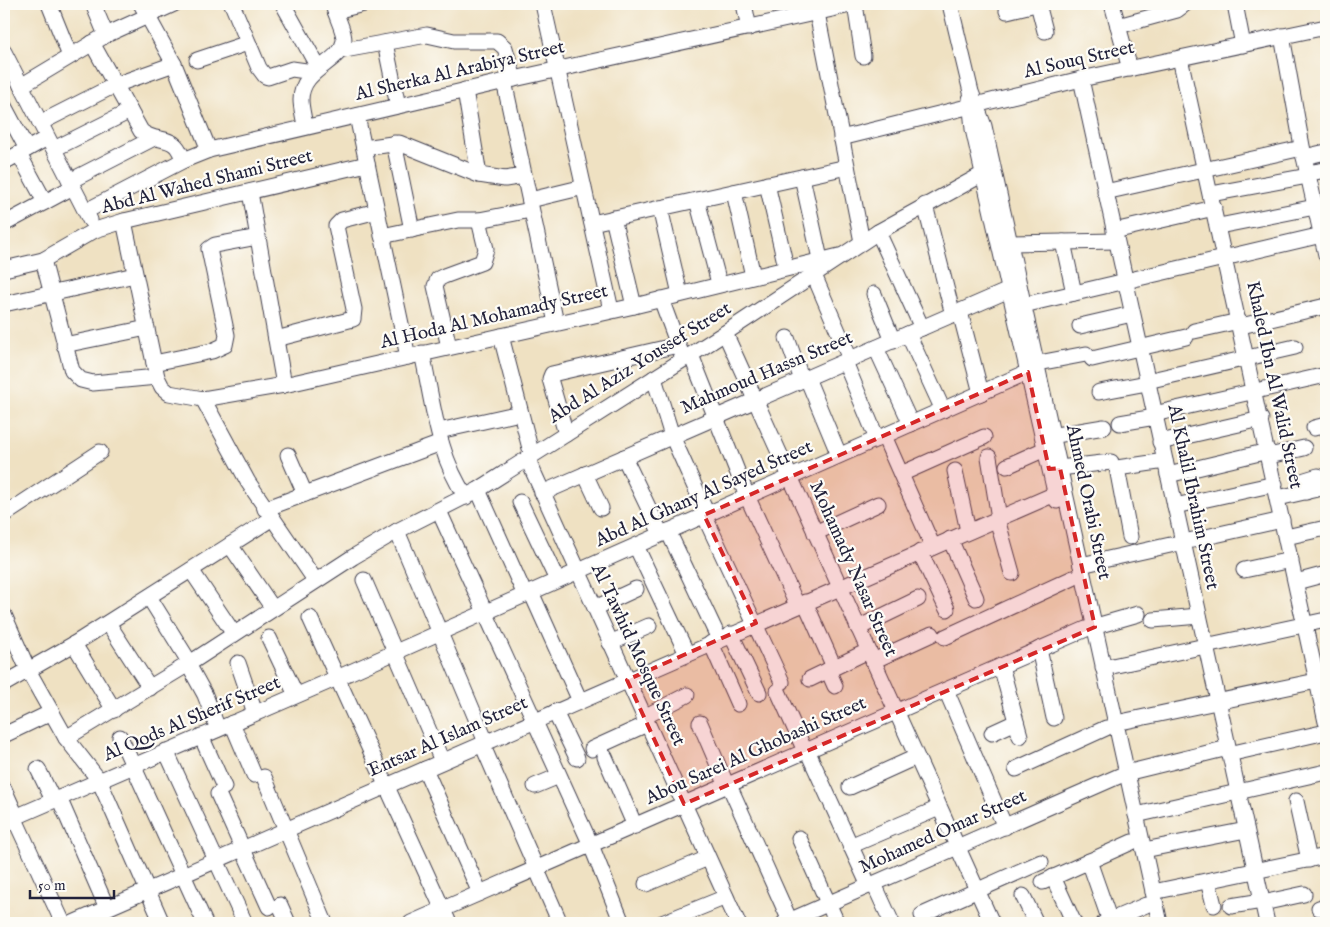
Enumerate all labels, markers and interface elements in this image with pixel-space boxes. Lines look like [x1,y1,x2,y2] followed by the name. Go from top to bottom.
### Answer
[352,35,568,107] street label: Al Sherka Al Arabiya Street
[1020,36,1137,85] street label: Al Souq Street
[98,144,316,220] street label: Abd Al Wahed Shami Street
[377,279,611,355] street label: Al Hoda Al Mohamady Street
[1240,279,1308,492] street label: Khaled Ibn Al Walid Street
[543,297,736,430] street label: Abd Al Aziz Youssef Street
[677,326,857,420] street label: Mahmoud Hassn Street
[1161,401,1224,592] street label: Al Khalil Ibrahim Street
[1060,421,1116,582] street label: Ahmed Orabi Street
[591,435,817,553] street label: Abd Al Ghany Al Sayed Street
[803,477,903,661] street label: Mohamady Nasar Street
[585,559,691,750] street label: Al Tawhid Mosque Street
[99,671,285,768] street label: Al Qods Al Sherif Street
[364,691,532,783] street label: Entsar Al Islam Street
[641,691,871,811] street label: Abou Sarei Al Ghobashi Street
[856,784,1031,880] street label: Mohamed Omar Street
[30,867,114,899] scale bar
[38,876,66,895] text: 50 m

